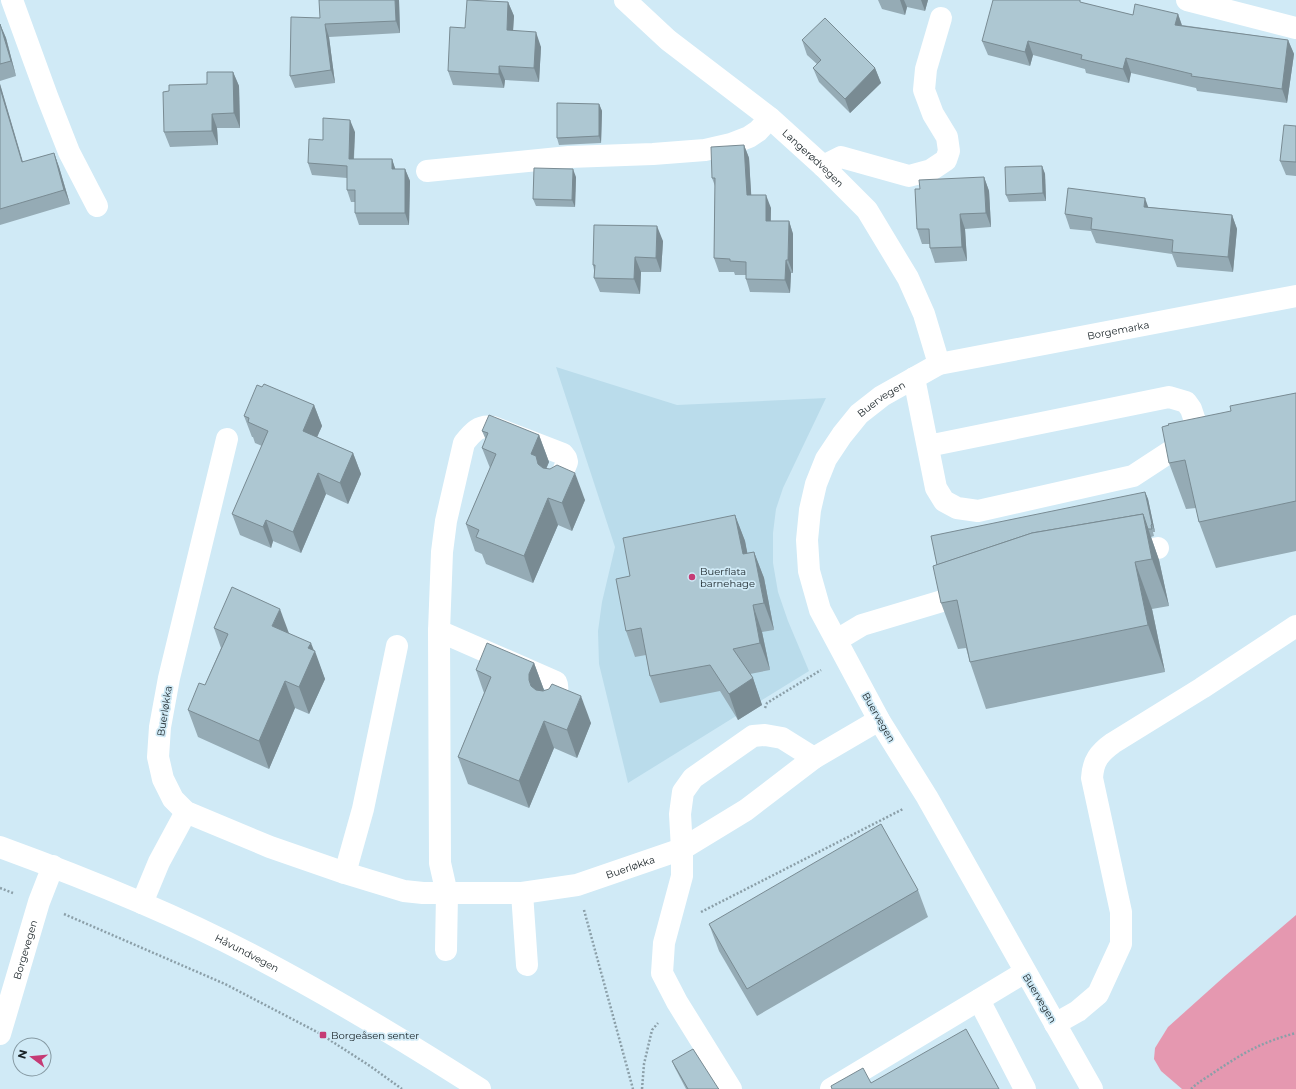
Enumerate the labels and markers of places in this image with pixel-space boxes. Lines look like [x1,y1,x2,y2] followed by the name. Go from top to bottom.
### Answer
[700,565,755,590] place label: Buerflata barnehage
[687,572,697,582] marker: Buerflata barnehage
[331,1029,419,1042] place label: Borgeåsen senter
[318,1030,328,1040] marker: Borgeåsen senter

